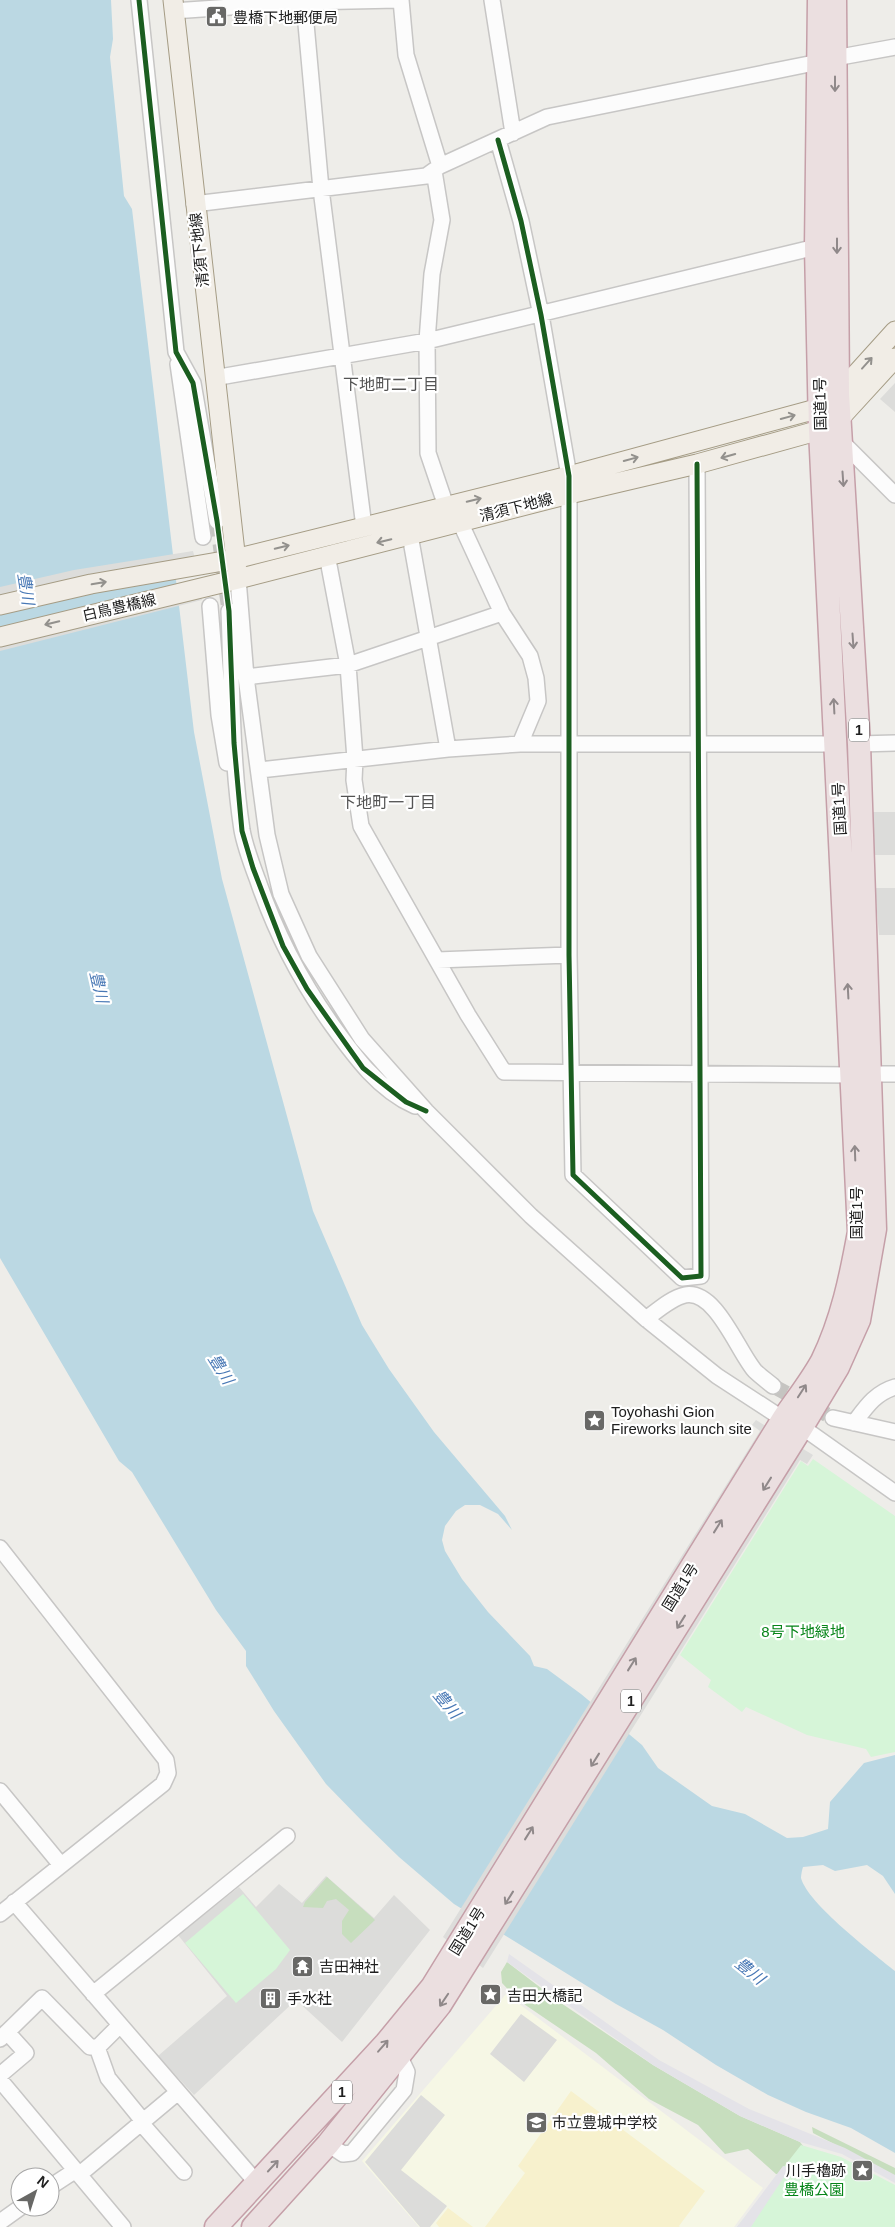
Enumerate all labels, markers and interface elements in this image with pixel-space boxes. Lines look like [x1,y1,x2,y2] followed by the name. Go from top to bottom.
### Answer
[205,5,229,29] public building icon: 豊橋下地郵便局
[233,9,338,26] place label: 豊橋下地郵便局
[831,75,840,91] one-way arrow
[187,212,211,288] street label: 清須下地線
[832,238,842,254] one-way arrow
[861,356,872,369] one-way arrow
[343,376,439,393] district label: 下地町二丁目
[811,377,829,431] street label: 国道1号
[780,411,796,421] one-way arrow
[721,451,737,461] one-way arrow
[623,454,639,464] one-way arrow
[838,470,848,486] one-way arrow
[478,490,554,524] street label: 清須下地線
[466,495,482,504] one-way arrow
[376,537,392,546] one-way arrow
[274,542,290,551] one-way arrow
[15,572,37,608] water label: 豊川
[90,577,106,587] one-way arrow
[81,590,157,624] street label: 白鳥豊橋線
[45,619,61,629] one-way arrow
[849,632,858,648] one-way arrow
[830,698,839,714] one-way arrow
[849,718,869,742] road number: 1
[829,782,849,836] street label: 国道1号
[340,794,436,811] district label: 下地町一丁目
[87,969,111,1006] water label: 豊川
[843,983,853,999] one-way arrow
[850,1145,860,1162] one-way arrow
[848,1186,865,1240] street label: 国道1号
[205,1351,238,1389] water label: 豊川
[797,1384,807,1398] one-way arrow
[611,1403,752,1437] place label: Toyohashi Gion Fireworks launch site
[583,1408,607,1432] place icon: Toyohashi Gion Fireworks launch site
[761,1477,772,1491] one-way arrow
[713,1520,723,1534] one-way arrow
[659,1560,701,1614] street label: 国道1号
[675,1614,685,1628] one-way arrow
[761,1623,845,1640] park label: 8号下地緑地
[628,1658,638,1672] one-way arrow
[430,1686,465,1723] water label: 豊川
[621,1690,641,1712] road number: 1
[589,1752,599,1766] one-way arrow
[524,1826,534,1840] one-way arrow
[503,1890,513,1904] one-way arrow
[446,1904,488,1958] street label: 国道1号
[291,1954,315,1978] temple icon: 吉田神社
[732,1954,769,1989] water label: 豊川
[319,1958,379,1975] place label: 吉田神社
[479,1983,503,2007] place icon: 吉田大橋記
[259,1986,283,2010] building icon: 手水社
[507,1987,582,2004] place label: 吉田大橋記
[287,1990,332,2007] place label: 手水社
[439,1992,449,2006] one-way arrow
[377,2040,389,2053] one-way arrow
[332,2080,352,2104] road number: 1
[524,2110,548,2134] school or university icon: 市立豊城中学校
[552,2114,657,2131] place label: 市立豊城中学校
[850,2158,874,2182] place icon: 川手櫓跡
[267,2159,279,2172] one-way arrow
[786,2162,846,2179] place label: 川手櫓跡
[10,2167,60,2217] north arrow
[34,2172,52,2191] text: N
[784,2181,844,2198] park label: 豊橋公園

